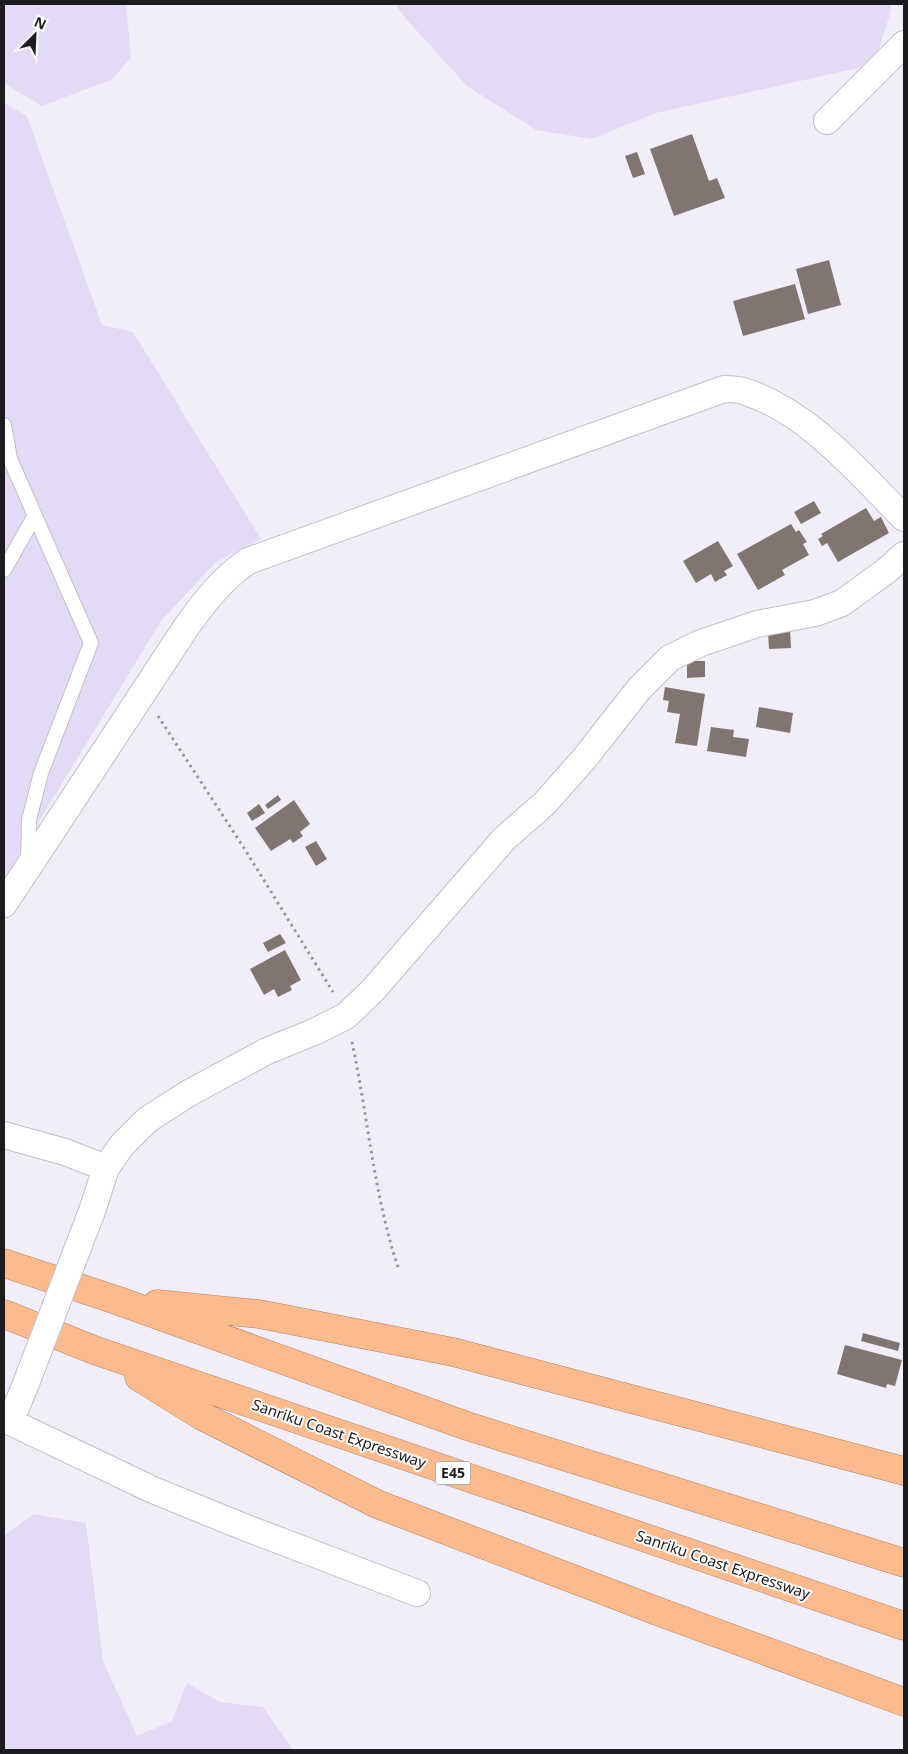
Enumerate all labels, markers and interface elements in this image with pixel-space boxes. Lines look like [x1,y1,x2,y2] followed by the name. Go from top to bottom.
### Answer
[10,10,60,60] north arrow
[31,12,50,34] text: N
[250,1394,429,1472] street label: Sanriku Coast Expressway
[436,1462,470,1485] road number: E45
[634,1525,813,1603] street label: Sanriku Coast Expressway

